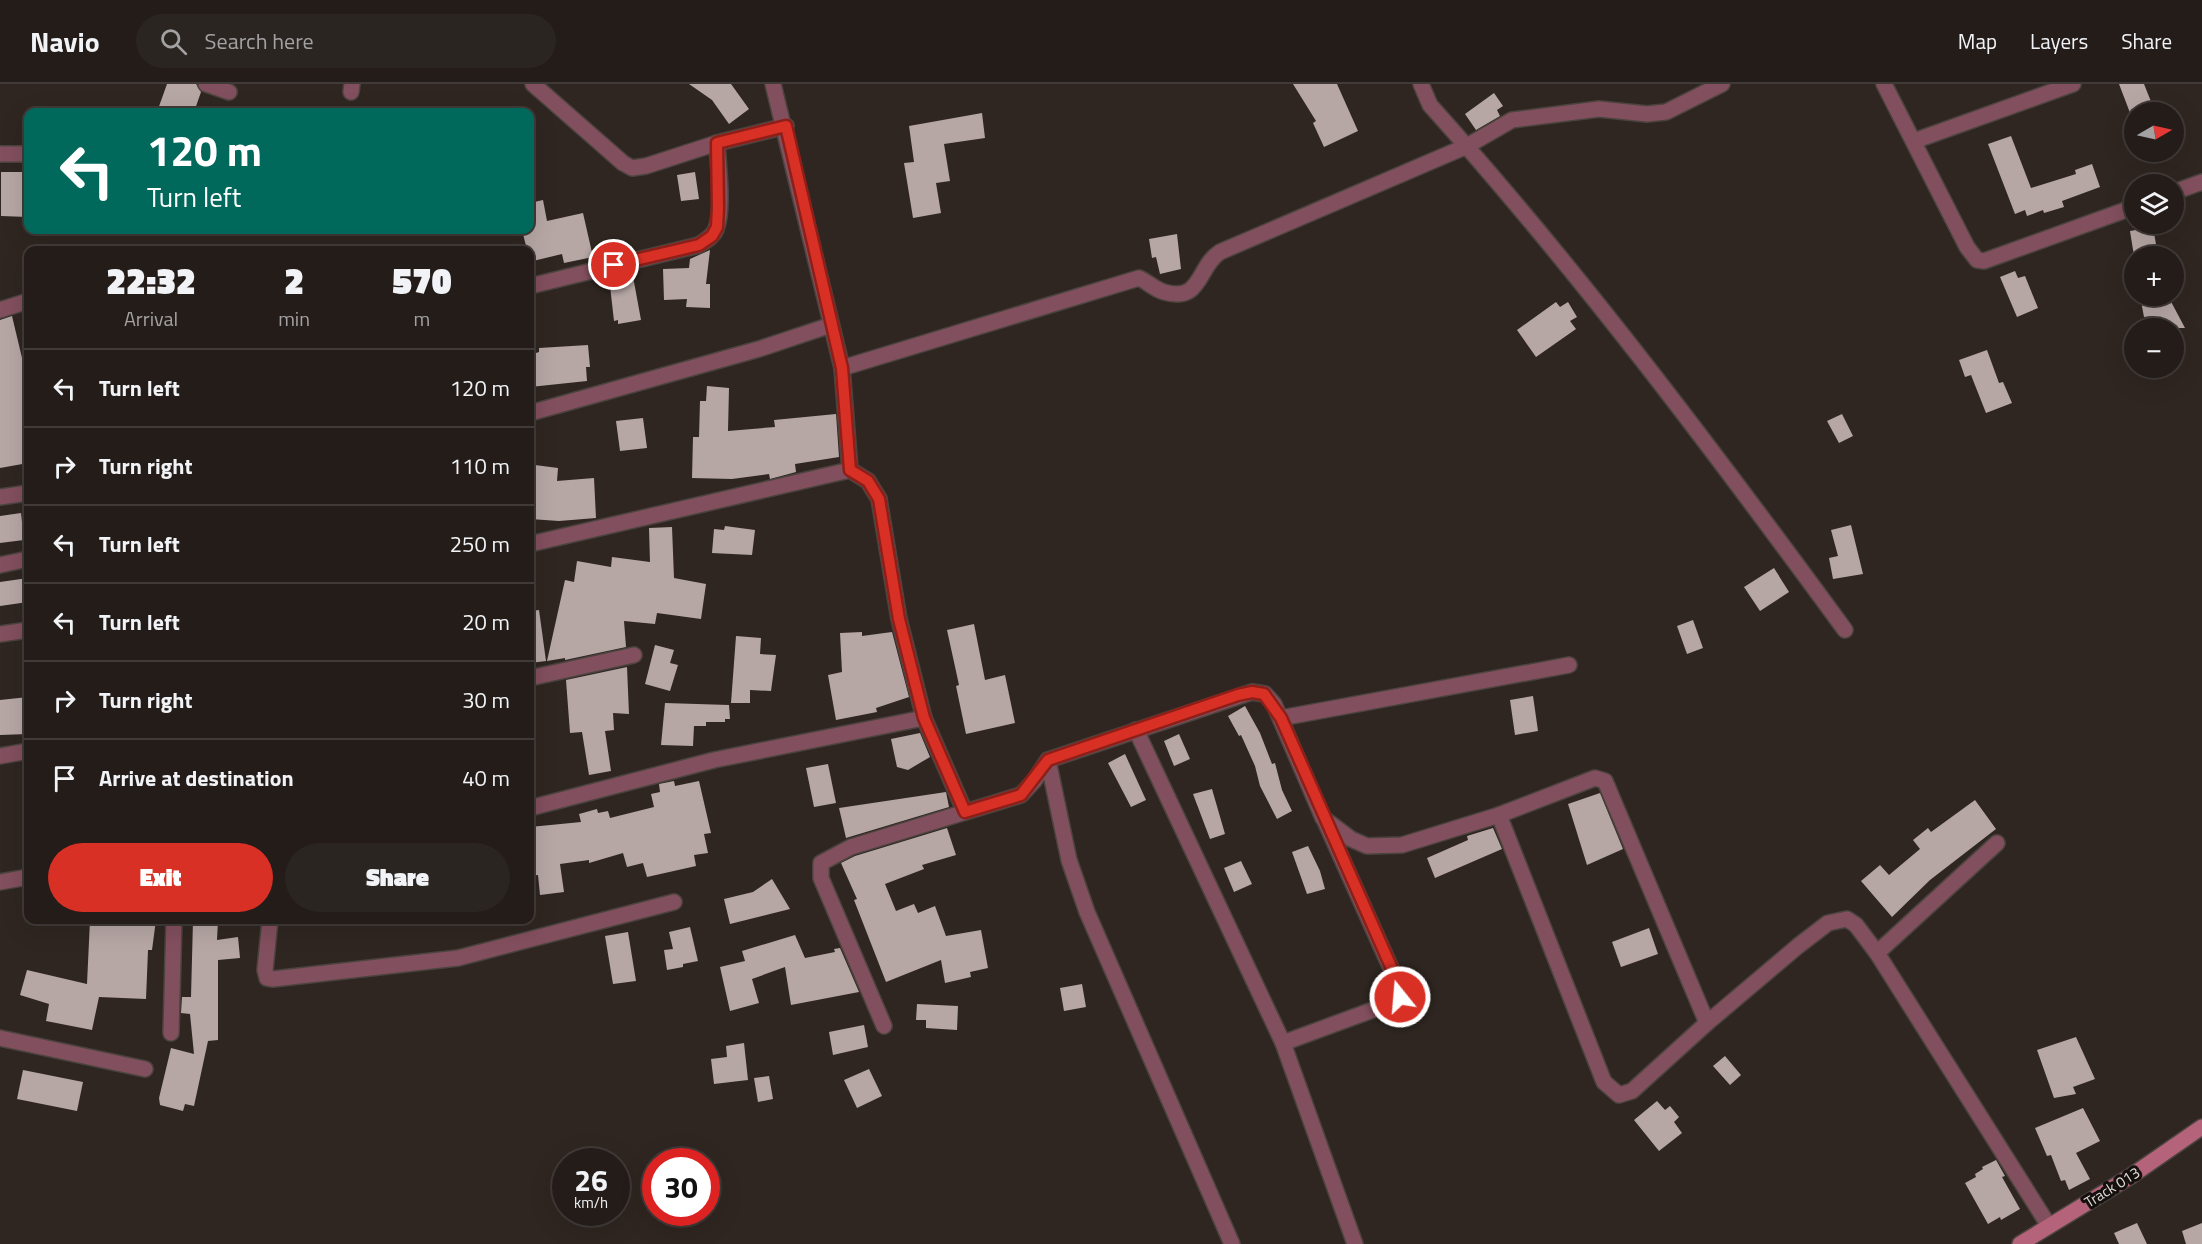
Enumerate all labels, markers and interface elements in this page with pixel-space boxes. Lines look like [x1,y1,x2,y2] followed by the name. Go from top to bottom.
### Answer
[136,14,556,68] search box
[30,20,100,63] text: Navio
[205,24,314,58] text: Search here
[157,25,190,58] icon: search
[1958,25,1997,57] text: Map
[2030,25,2088,57] text: Layers
[2121,25,2172,57] text: Share
[2124,102,2184,162] north arrow
[2124,102,2184,378] map controls
[147,118,262,182] text: 120 m
[48,132,126,210] icon: left
[2124,174,2184,234] button: layers
[147,176,241,217] text: Turn left
[588,239,639,290] pin
[2124,246,2184,306] button: +
[597,248,630,281] icon: arrive
[106,253,196,308] text: 22:32
[284,253,304,308] text: 2
[392,253,452,308] text: 570
[124,303,178,334] text: Arrival
[278,303,310,334] text: min
[414,303,430,334] text: m
[2124,318,2184,378] button: −
[99,371,180,405] text: Turn left
[450,371,510,405] text: 120 m
[48,372,81,405] icon: left
[99,449,193,483] text: Turn right
[450,449,510,483] text: 110 m
[48,450,81,483] icon: right
[99,527,180,561] text: Turn left
[450,527,510,561] text: 250 m
[48,528,81,561] icon: left
[99,605,180,639] text: Turn left
[462,605,510,639] text: 20 m
[48,606,81,639] icon: left
[99,683,193,717] text: Turn right
[462,683,510,717] text: 30 m
[48,684,81,717] icon: right
[99,761,294,795] text: Arrive at destination
[462,761,510,795] text: 40 m
[48,762,81,795] icon: arrive
[48,843,273,912] button: Exit
[285,843,510,912] button: Share
[1368,965,1432,1029] position arrow
[642,1148,720,1226] speed limit sign: 30
[574,1157,608,1203] text: 26
[2080,1161,2144,1213] street label: Track 013
[574,1191,608,1214] text: km/h

